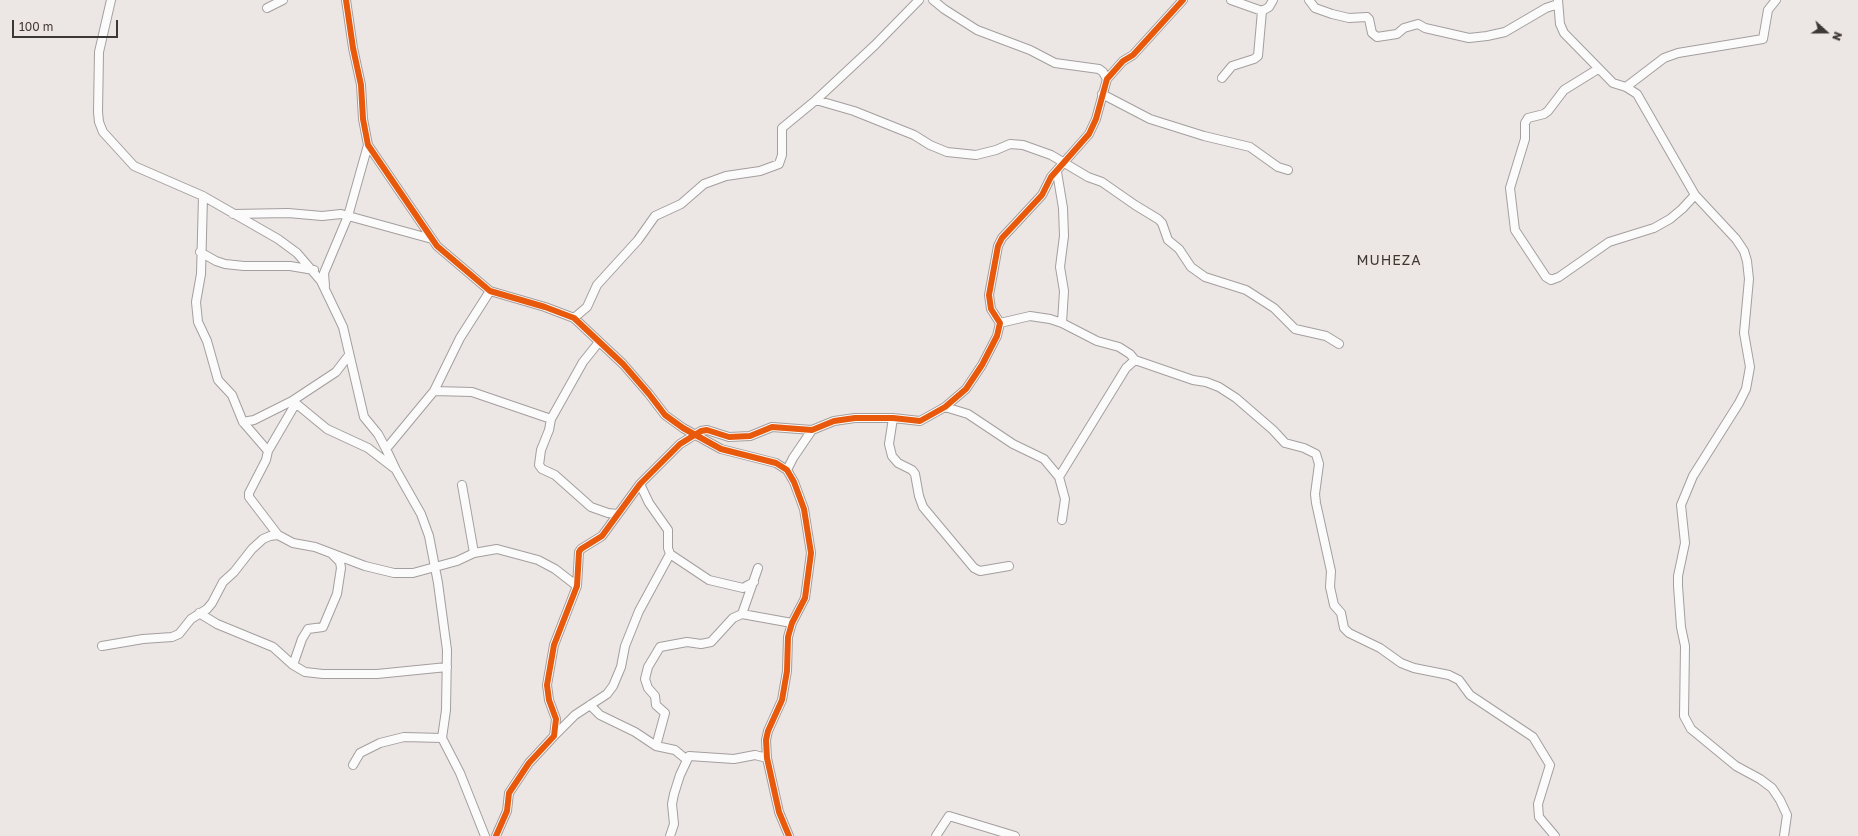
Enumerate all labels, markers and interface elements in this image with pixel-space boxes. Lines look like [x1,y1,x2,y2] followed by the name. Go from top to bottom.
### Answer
[14,12,120,38] scale bar
[1806,12,1846,52] north arrow
[19,19,53,34] text: 100 m
[1830,30,1845,43] text: N
[1356,253,1422,269] district label: MUHEZA

